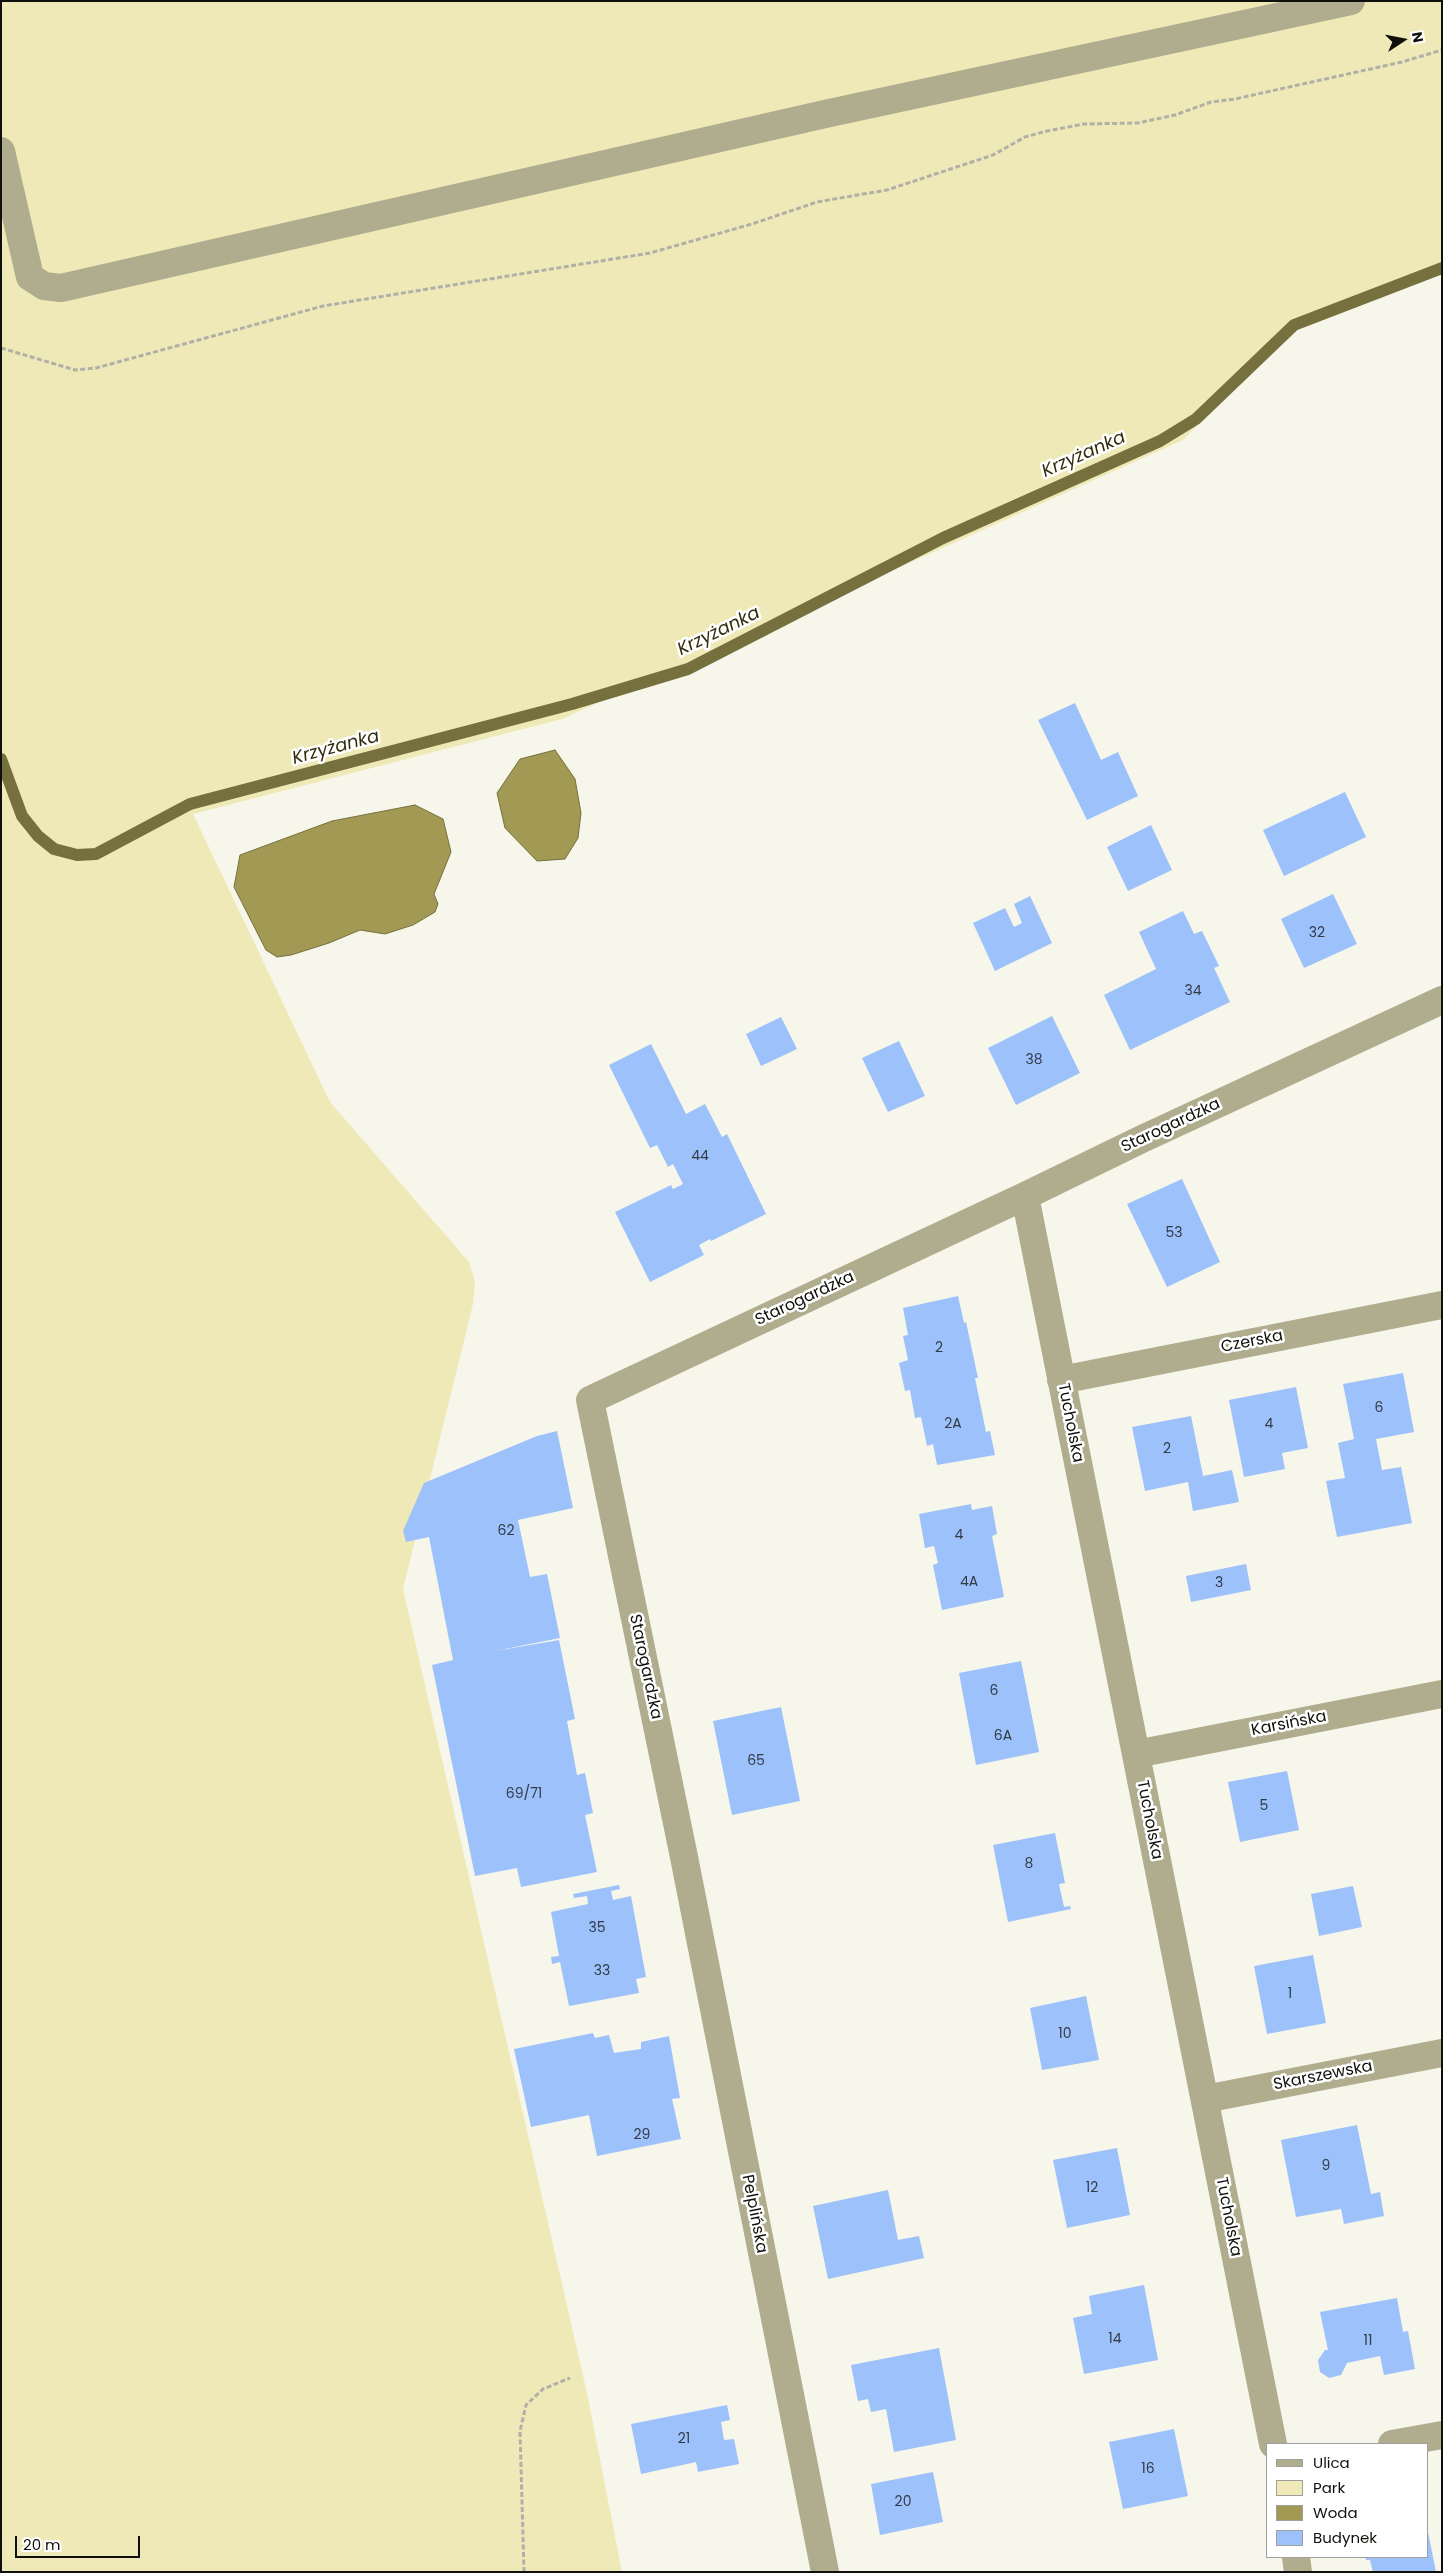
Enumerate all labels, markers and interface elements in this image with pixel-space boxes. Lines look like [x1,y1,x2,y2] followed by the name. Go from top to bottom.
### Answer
[1378,15,1428,65] north arrow
[1407,30,1429,44] text: N
[1039,427,1129,483] water label: Krzyżanka
[674,603,764,661] water label: Krzyżanka
[290,726,382,770] water label: Krzyżanka
[1309,925,1325,941] house number: 32
[1184,983,1202,999] house number: 34
[1025,1052,1043,1068] house number: 38
[1118,1095,1224,1157] street label: Starogardzka
[691,1148,709,1164] house number: 44
[1165,1225,1183,1241] house number: 53
[752,1268,858,1330] street label: Starogardzka
[1219,1327,1285,1357] street label: Czerska
[935,1340,943,1356] house number: 2
[1053,1382,1087,1464] street label: Tucholska
[1375,1400,1383,1416] house number: 6
[944,1416,962,1432] house number: 2A
[1265,1416,1273,1432] house number: 4
[1163,1441,1171,1457] house number: 2
[498,1523,514,1539] house number: 62
[955,1527,963,1543] house number: 4
[960,1574,978,1590] house number: 4A
[1215,1575,1223,1591] house number: 3
[624,1613,666,1721] street label: Starogardzka
[990,1683,998,1699] house number: 6
[1250,1707,1328,1741] street label: Karsińska
[994,1728,1012,1744] house number: 6A
[747,1753,765,1769] house number: 65
[1132,1779,1166,1861] street label: Tucholska
[506,1786,542,1802] house number: 69/71
[1260,1798,1268,1814] house number: 5
[1025,1856,1033,1872] house number: 8
[588,1920,606,1936] house number: 35
[594,1963,610,1979] house number: 33
[1288,1986,1292,2002] house number: 1
[1058,2026,1072,2042] house number: 10
[1272,2057,1374,2095] street label: Skarszewska
[634,2127,650,2143] house number: 29
[1322,2158,1330,2174] house number: 9
[737,2173,771,2255] street label: Pelplińska
[1211,2176,1245,2258] street label: Tucholska
[1086,2180,1098,2196] house number: 12
[1108,2331,1122,2347] house number: 14
[1364,2333,1372,2349] house number: 11
[678,2431,690,2447] house number: 21
[1266,2443,1428,2558] legend
[1313,2452,1350,2473] text: Ulica
[1141,2461,1155,2477] house number: 16
[1313,2477,1345,2498] text: Park
[895,2494,911,2510] house number: 20
[1313,2502,1358,2523] text: Woda
[18,2526,142,2558] scale bar
[1313,2527,1377,2548] text: Budynek
[23,2534,61,2555] text: 20 m

